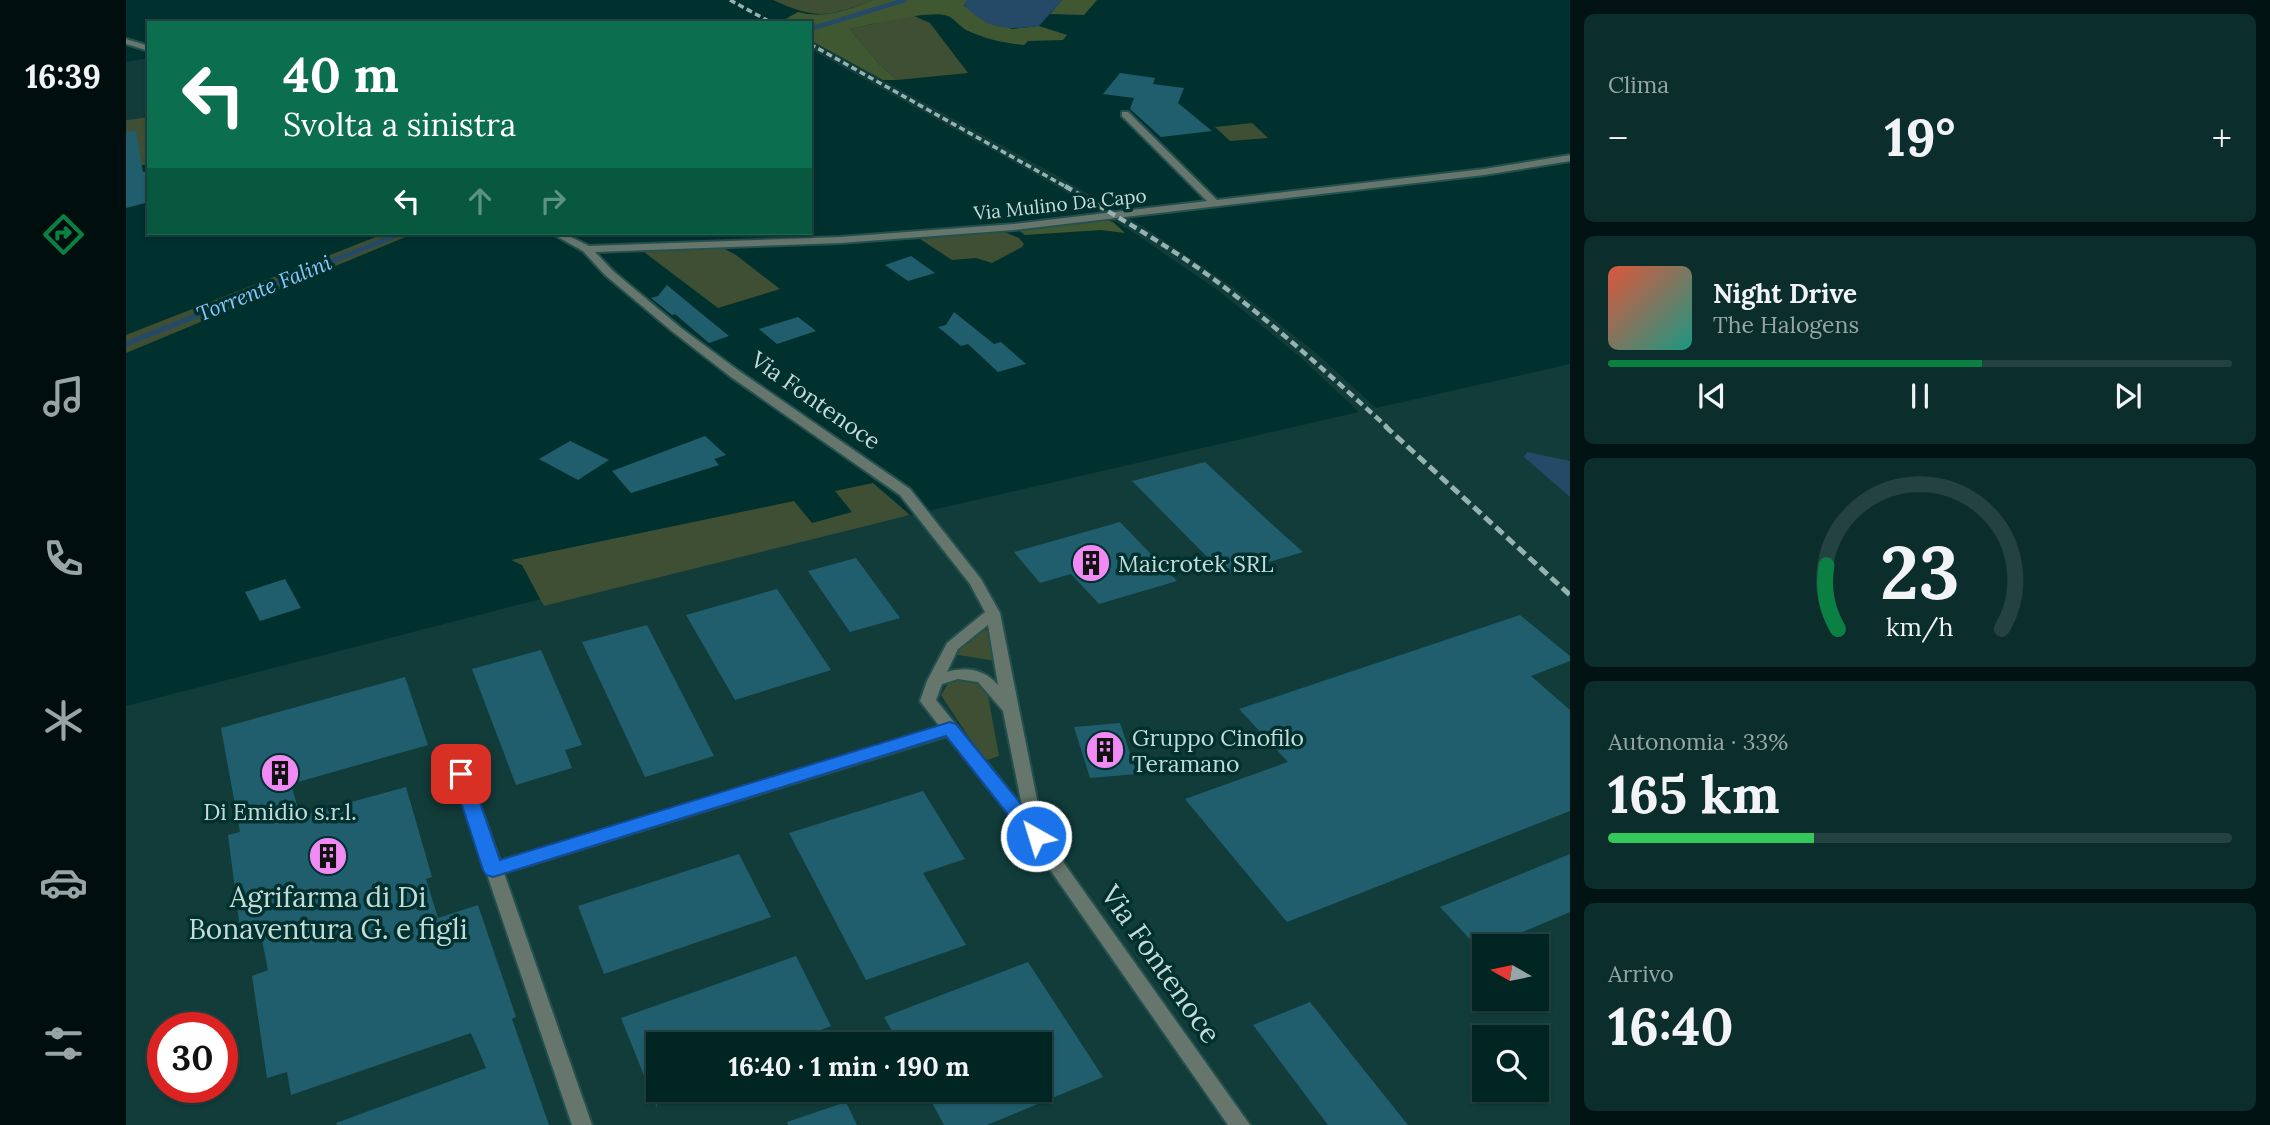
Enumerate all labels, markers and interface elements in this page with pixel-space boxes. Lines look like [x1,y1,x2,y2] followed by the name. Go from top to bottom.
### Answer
[283,43,399,105] text: 40 m
[168,49,259,140] icon: left
[25,56,101,97] text: 16:39
[1608,70,1669,99] text: Clima
[283,104,516,145] text: Svolta a sinistra
[1885,104,1955,170] text: 19°
[1608,114,1628,162] text: −
[2212,114,2232,162] text: +
[388,182,426,220] icon: left
[461,182,499,220] icon: ahead
[534,182,572,220] icon: right
[971,183,1148,225] street label: Via Mulino Da Capo
[39,210,88,259] icon: directions
[193,249,335,327] water label: Torrente Falini
[1713,277,1857,310] text: Night Drive
[1713,310,1859,339] text: The Halogens
[745,344,887,455] street label: Via Fontenoce
[39,372,88,421] icon: music
[1693,377,1731,415] icon: previous
[1901,377,1939,415] icon: pause
[2109,377,2147,415] icon: next
[1880,526,1960,619] text: 23
[39,534,88,583] icon: phone
[1070,542,1112,584] building icon: Maicrotek SRL
[1118,549,1273,578] place label: Maicrotek SRL
[1886,610,1954,642] text: km/h
[39,696,88,745] icon: climate
[1132,723,1304,778] place label: Gruppo Cinofilo Teramano
[1608,727,1788,756] text: Autonomia · 33%
[1084,729,1126,771] building icon: Gruppo Cinofilo Teramano
[431,744,491,804] pin
[259,752,301,794] building icon: Di Emidio s.r.l.
[442,755,480,793] icon: arrive
[1608,761,1780,827] text: 165 km
[203,797,357,826] place label: Di Emidio s.r.l.
[999,799,1073,873] position arrow
[307,835,349,877] building icon: Agrifarma di Di Bonaventura G. e figli
[39,858,88,907] icon: car
[1093,877,1229,1050] street label: Via Fontenoce
[188,879,468,947] place label: Agrifarma di Di Bonaventura G. e figli
[1472,934,1549,1012] north arrow
[1472,934,1549,1102] map controls
[1608,959,1674,988] text: Arrivo
[1608,993,1734,1059] text: 16:40
[147,1012,238,1103] speed limit sign: 30
[39,1019,88,1068] icon: filters
[1472,1025,1549,1102] button: search
[728,1050,970,1083] text: 16:40 · 1 min · 190 m

